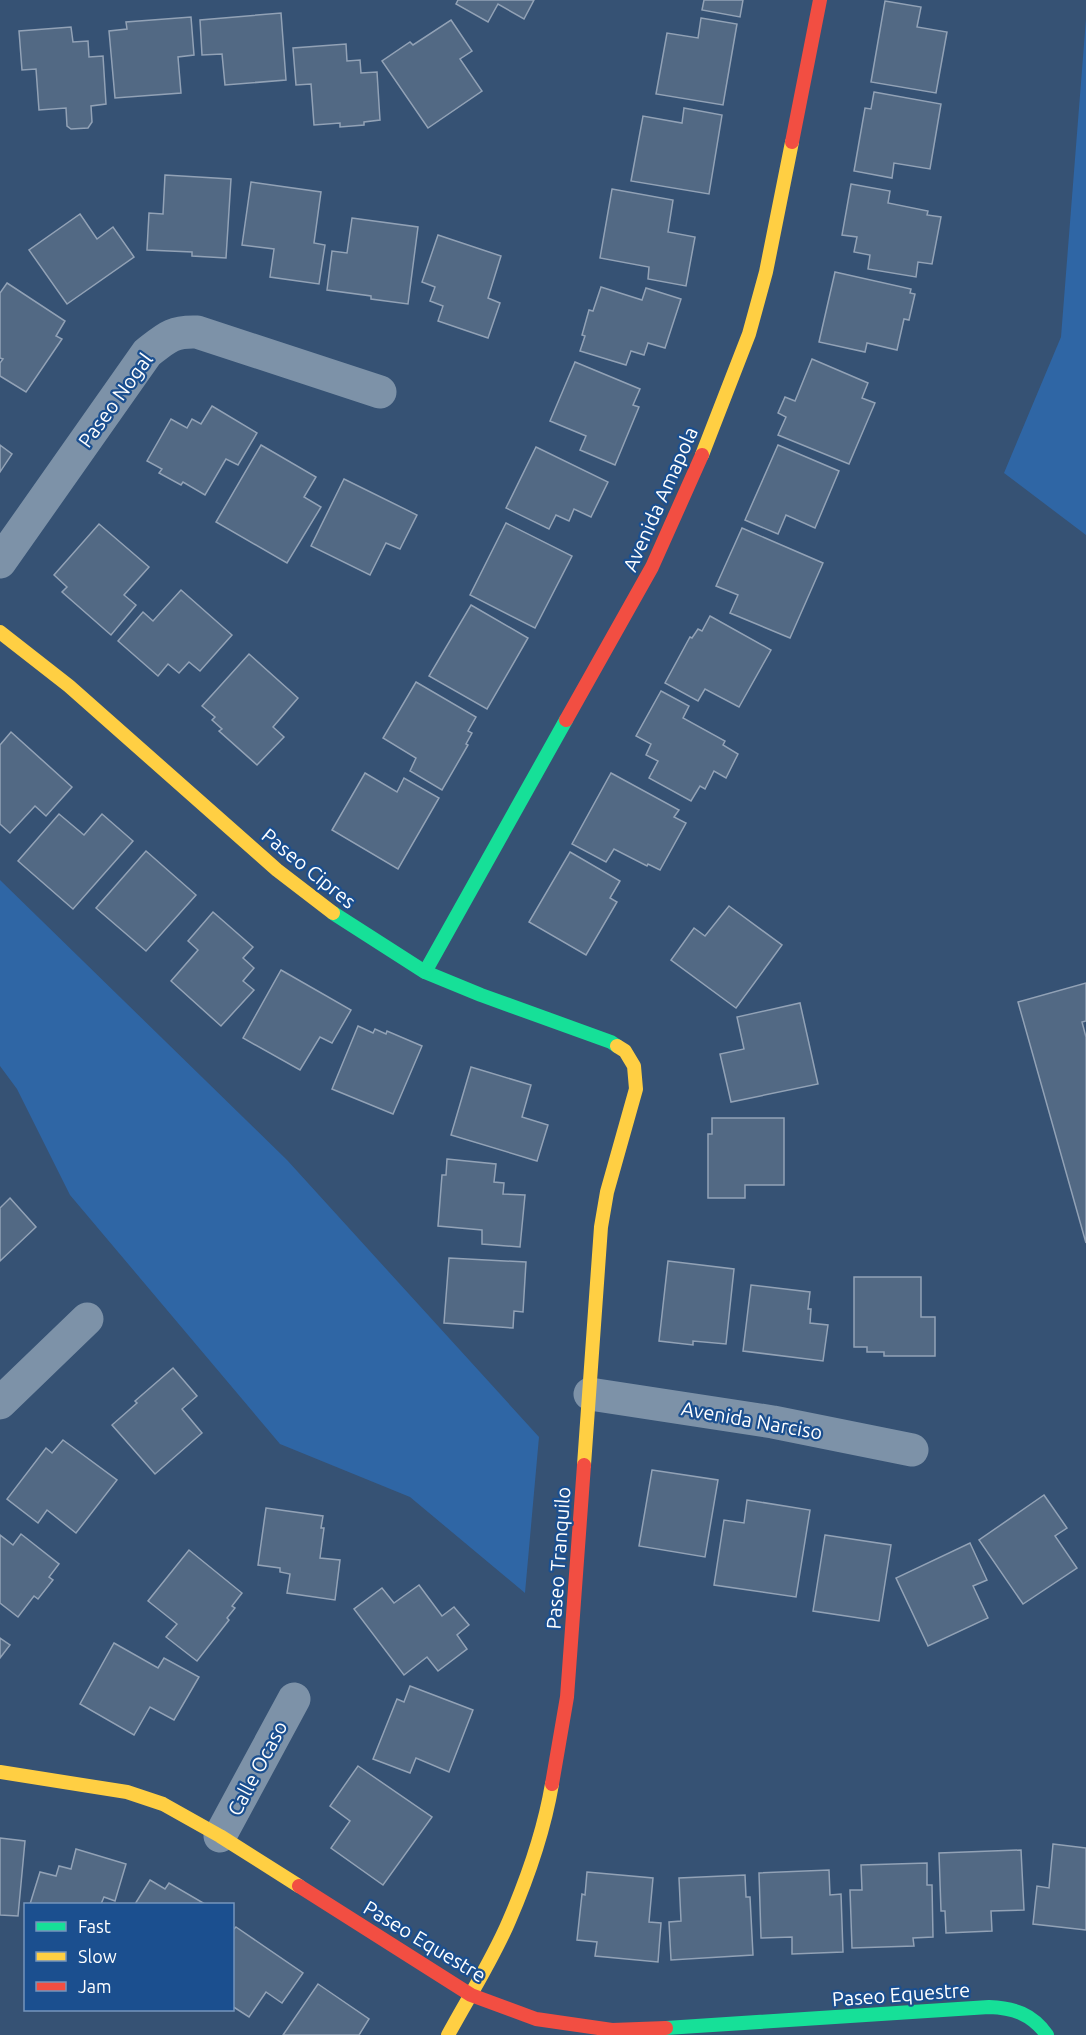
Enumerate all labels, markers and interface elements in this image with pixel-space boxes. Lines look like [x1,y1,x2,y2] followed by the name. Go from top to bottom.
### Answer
[73,348,157,452] street label: Paseo Nogal
[618,423,702,575] street label: Avenida Amapola
[257,823,361,913] street label: Paseo Cipres
[680,1396,824,1444] street label: Avenida Narciso
[542,1486,574,1630] street label: Paseo Tranquilo
[222,1717,292,1819] street label: Calle Ocaso
[360,1895,490,1987] street label: Paseo Equestre
[24,1903,234,2011] legend
[78,1916,111,1936] text: Fast
[78,1946,117,1966] text: Slow
[78,1976,112,1996] text: Jam
[831,1978,971,2010] street label: Paseo Equestre

